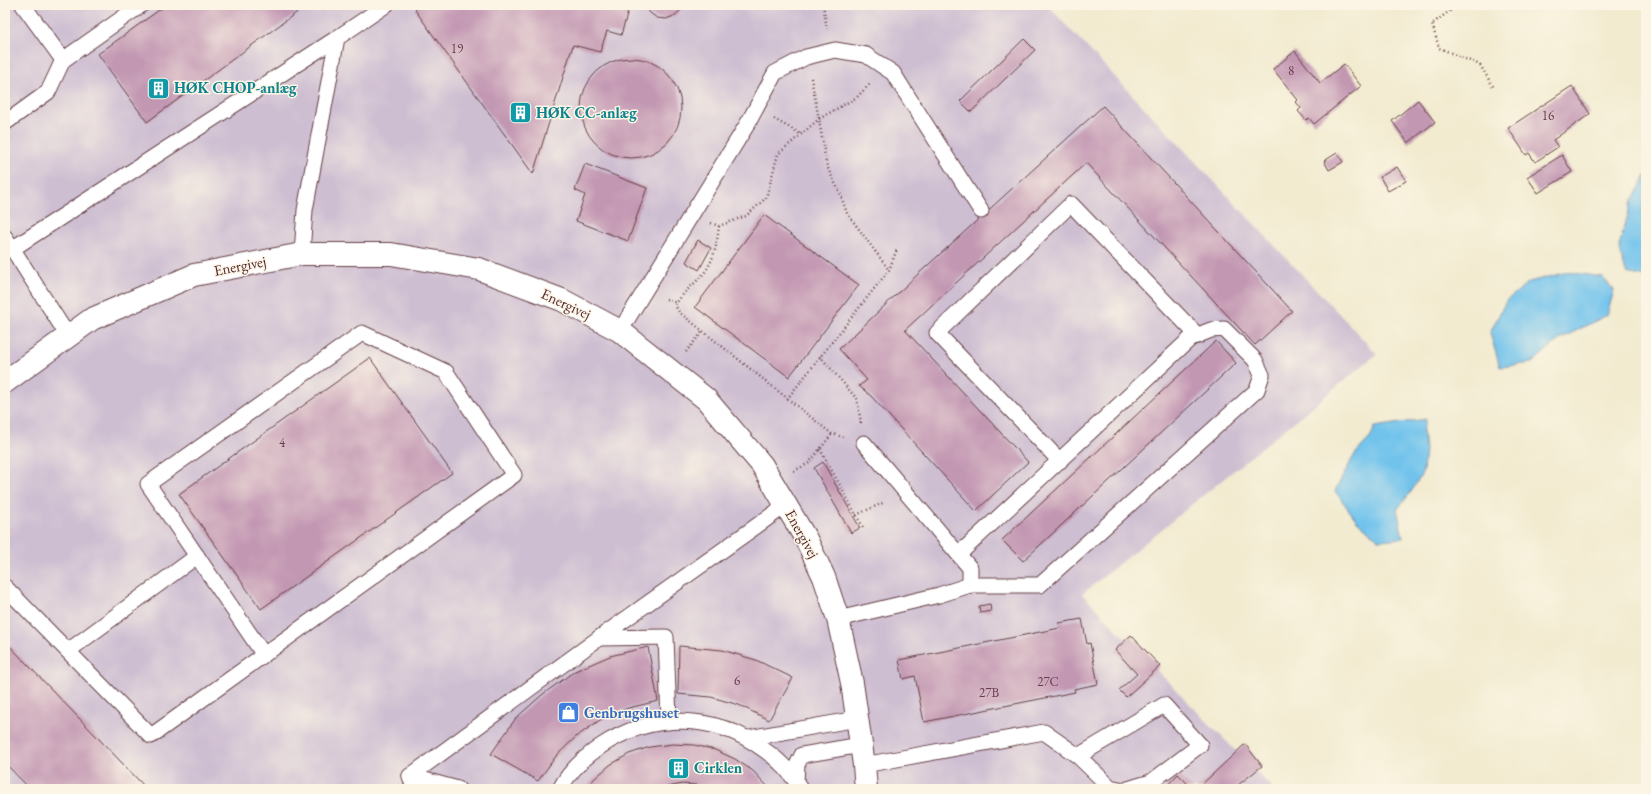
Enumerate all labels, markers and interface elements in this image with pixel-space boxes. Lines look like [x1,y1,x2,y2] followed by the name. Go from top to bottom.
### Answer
[451,40,464,57] house number: 19
[1288,62,1294,79] house number: 8
[145,75,171,101] building icon: HØK CHOP-anlæg
[174,78,297,97] place label: HØK CHOP-anlæg
[507,100,533,126] building icon: HØK CC-anlæg
[536,103,637,122] place label: HØK CC-anlæg
[1542,107,1554,124] house number: 16
[212,251,268,280] street label: Energivej
[538,284,594,323] street label: Energivej
[279,434,286,451] house number: 4
[781,506,824,561] street label: Energivej
[734,672,740,689] house number: 6
[1037,673,1059,690] house number: 27C
[979,684,999,701] house number: 27B
[555,700,581,726] shop icon: Genbrugshuset
[584,703,679,722] place label: Genbrugshuset
[665,755,691,781] building icon: Cirklen
[694,758,743,777] place label: Cirklen

